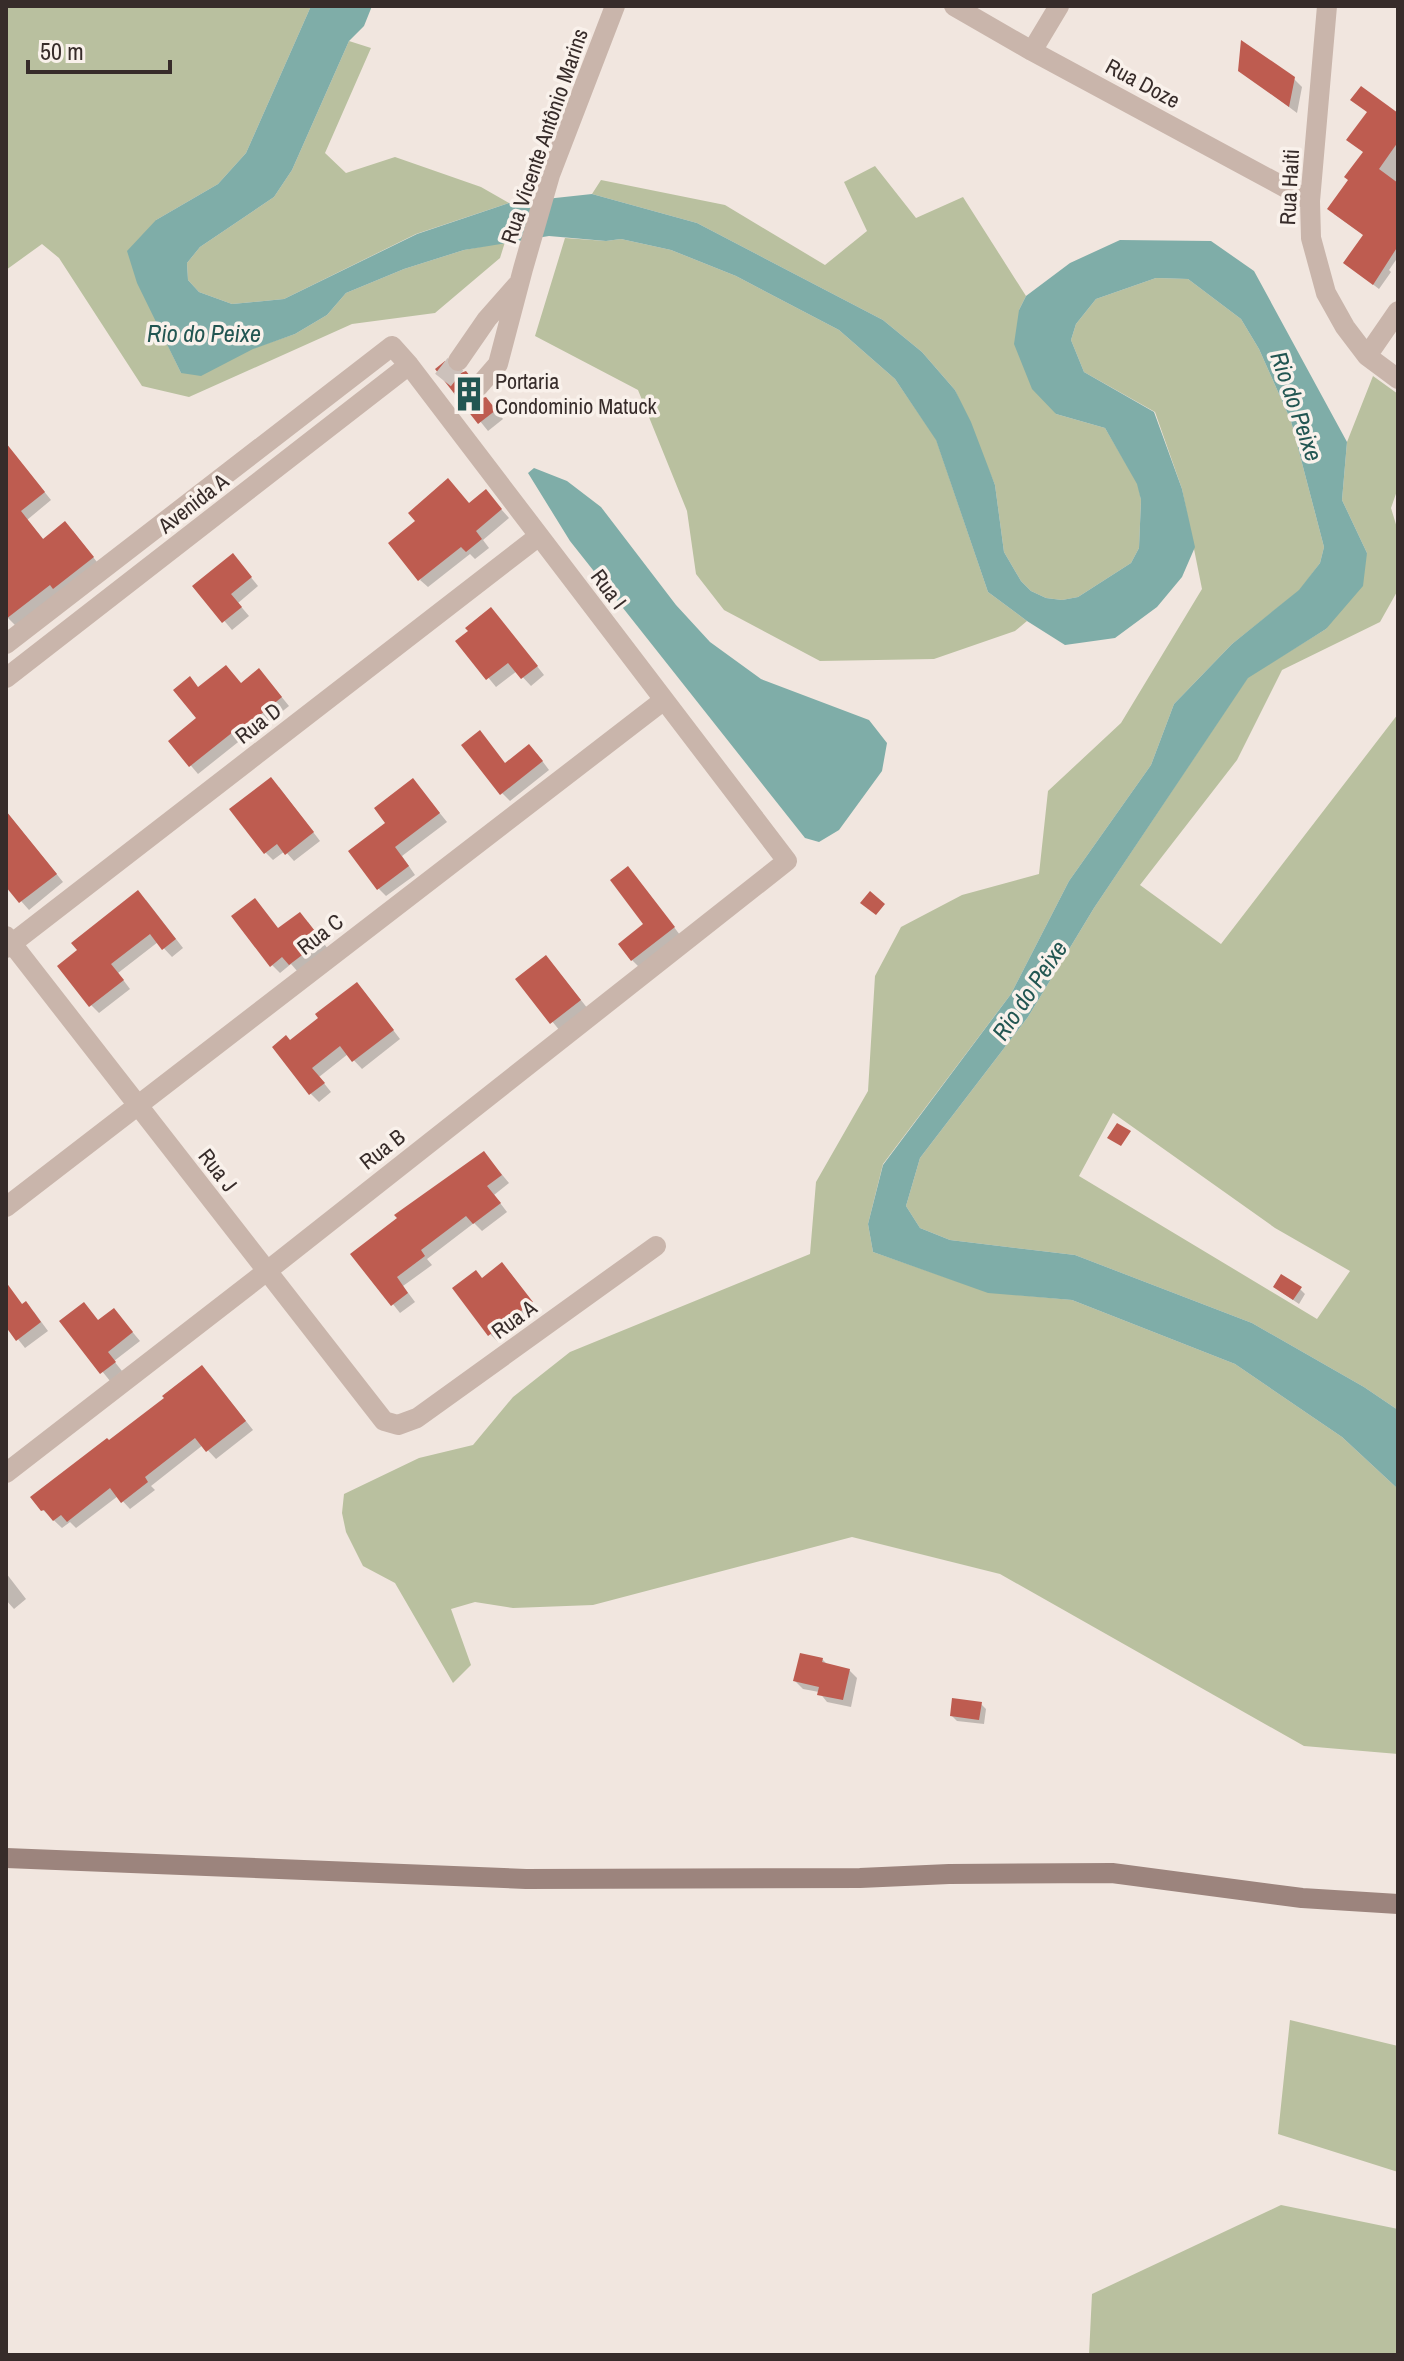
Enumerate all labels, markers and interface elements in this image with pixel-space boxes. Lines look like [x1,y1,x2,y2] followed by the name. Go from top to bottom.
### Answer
[28,24,170,74] scale bar
[493,25,595,247] street label: Rua Vicente Antônio Marins
[40,35,84,67] text: 50 m
[1101,51,1185,115] street label: Rua Doze
[1272,148,1306,226] street label: Rua Haiti
[147,317,261,349] water label: Rio do Peixe
[1263,347,1331,465] water label: Rio do Peixe
[495,366,657,421] place label: Portaria Condominio Matuck
[450,375,488,413] building icon: Portaria Condominio Matuck
[151,465,235,541] street label: Avenida A
[584,563,634,615] street label: Rua I
[229,695,287,751] street label: Rua D
[291,906,349,962] street label: Rua C
[984,934,1074,1046] water label: Rio do Peixe
[353,1122,411,1176] street label: Rua B
[192,1142,244,1198] street label: Rua J
[485,1292,543,1346] street label: Rua A

